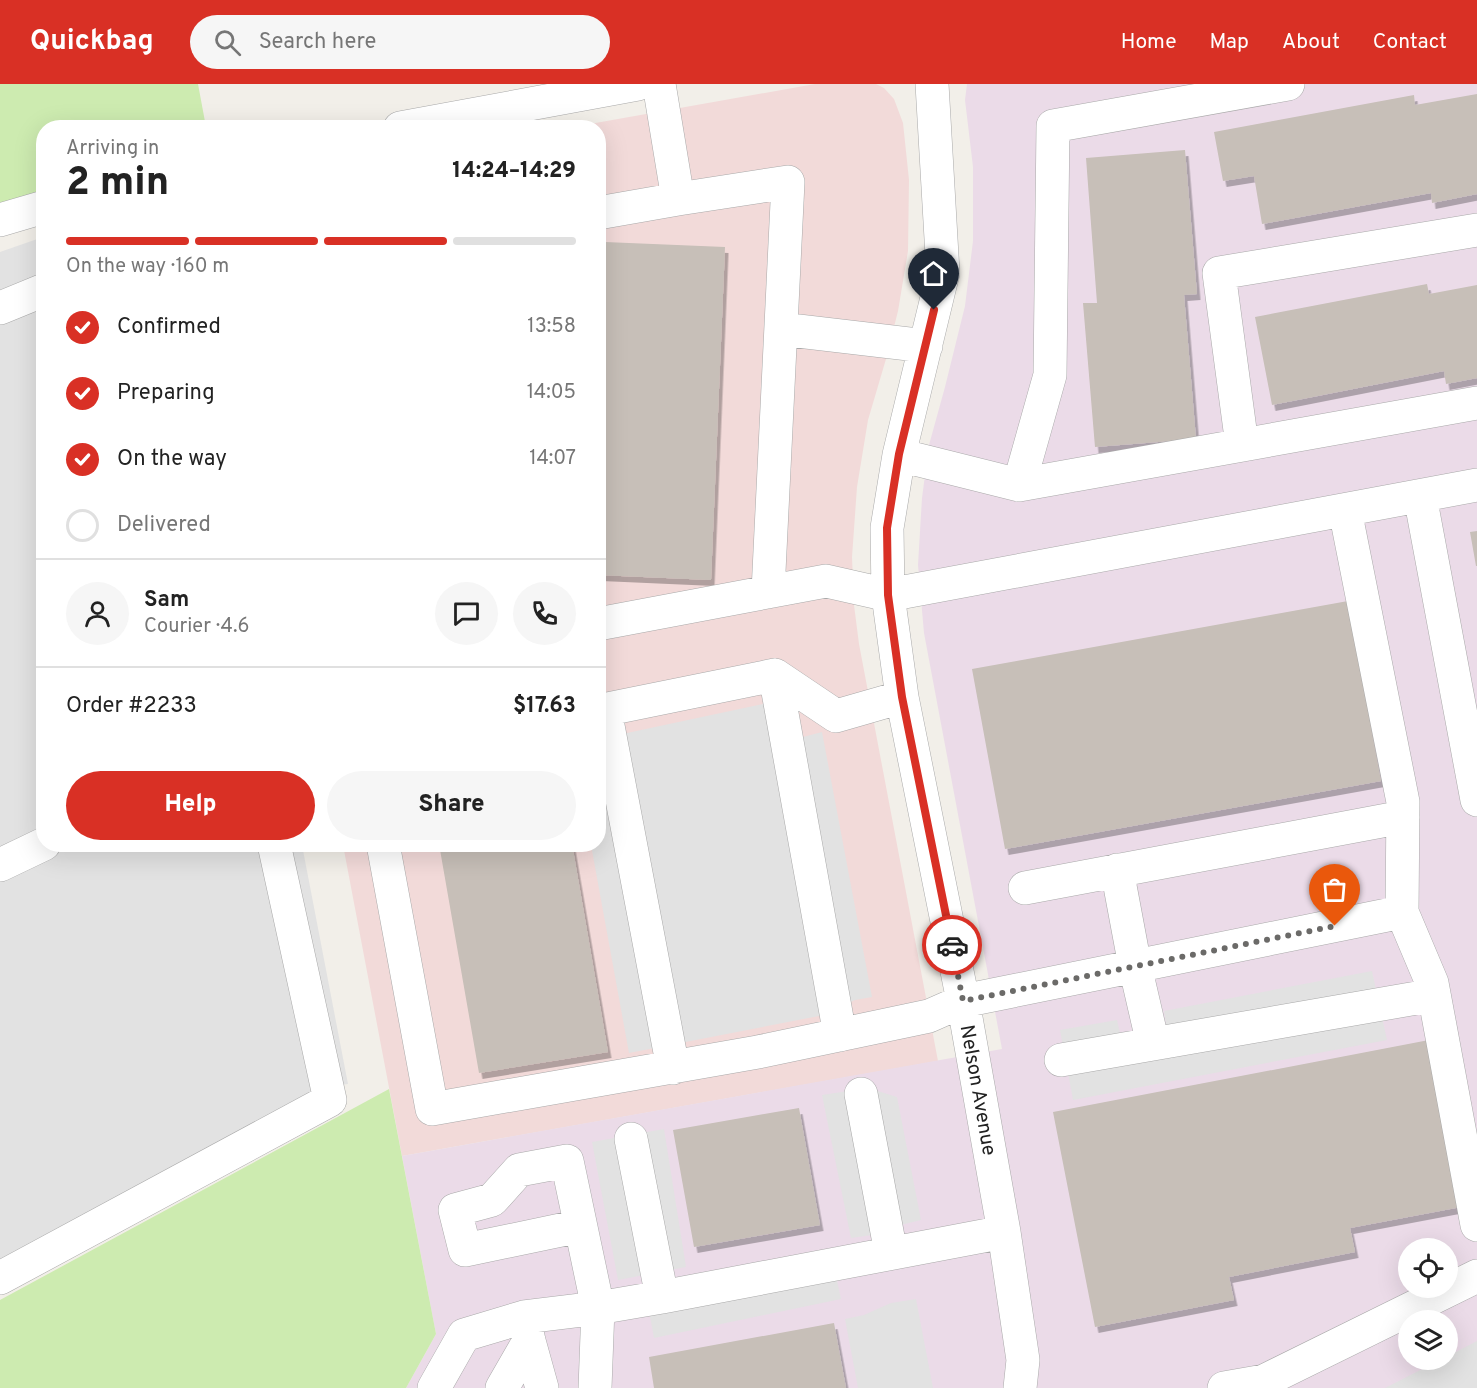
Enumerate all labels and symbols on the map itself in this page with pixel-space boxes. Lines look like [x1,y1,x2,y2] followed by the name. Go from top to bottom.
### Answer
[908,248,959,310] pin
[1309,864,1360,926] pin
[922,915,982,975] courier
[953,1023,1001,1158] street label: Nelson Avenue

